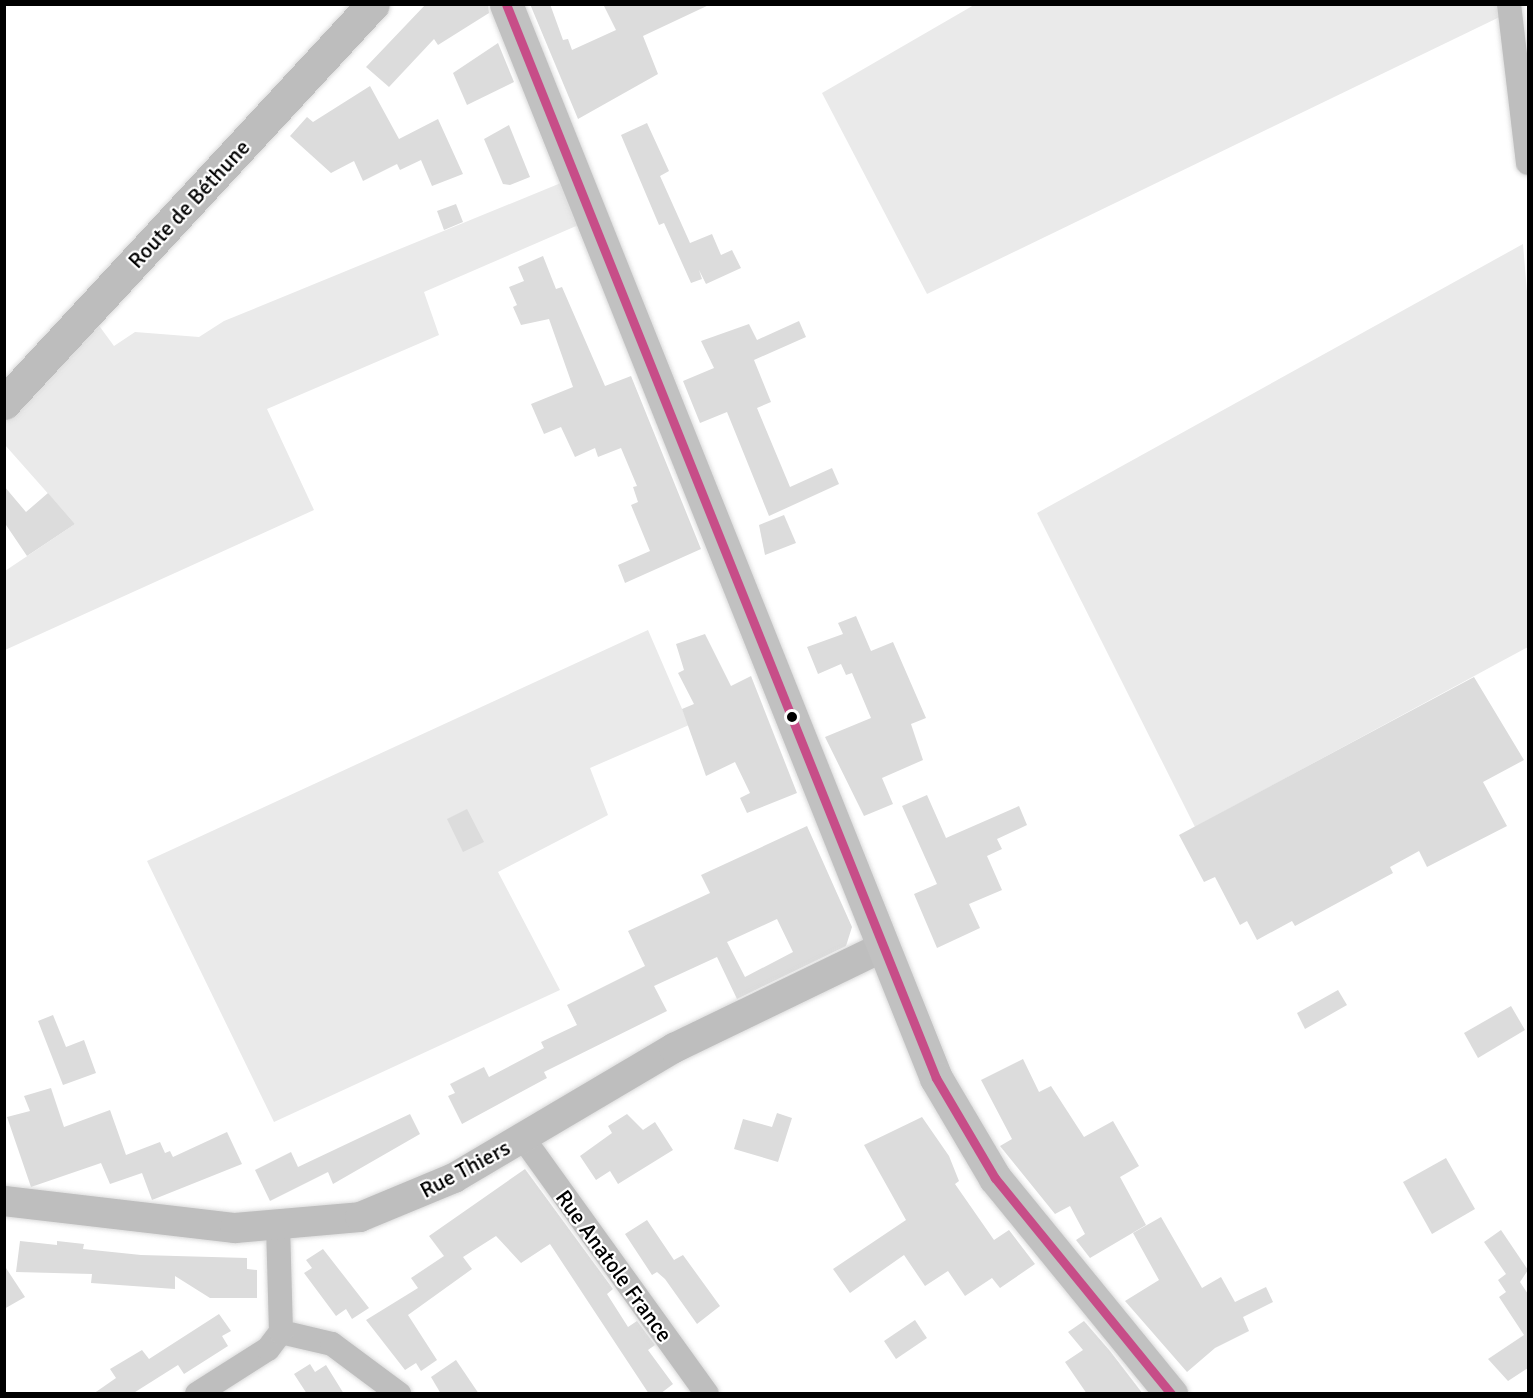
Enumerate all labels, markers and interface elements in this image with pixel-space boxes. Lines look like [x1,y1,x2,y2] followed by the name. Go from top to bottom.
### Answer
[123,134,255,274] street label: Route de Béthune
[786,711,798,723] unlabelled marker
[416,1134,514,1204] street label: Rue Thiers
[550,1185,678,1347] street label: Rue Anatole France

